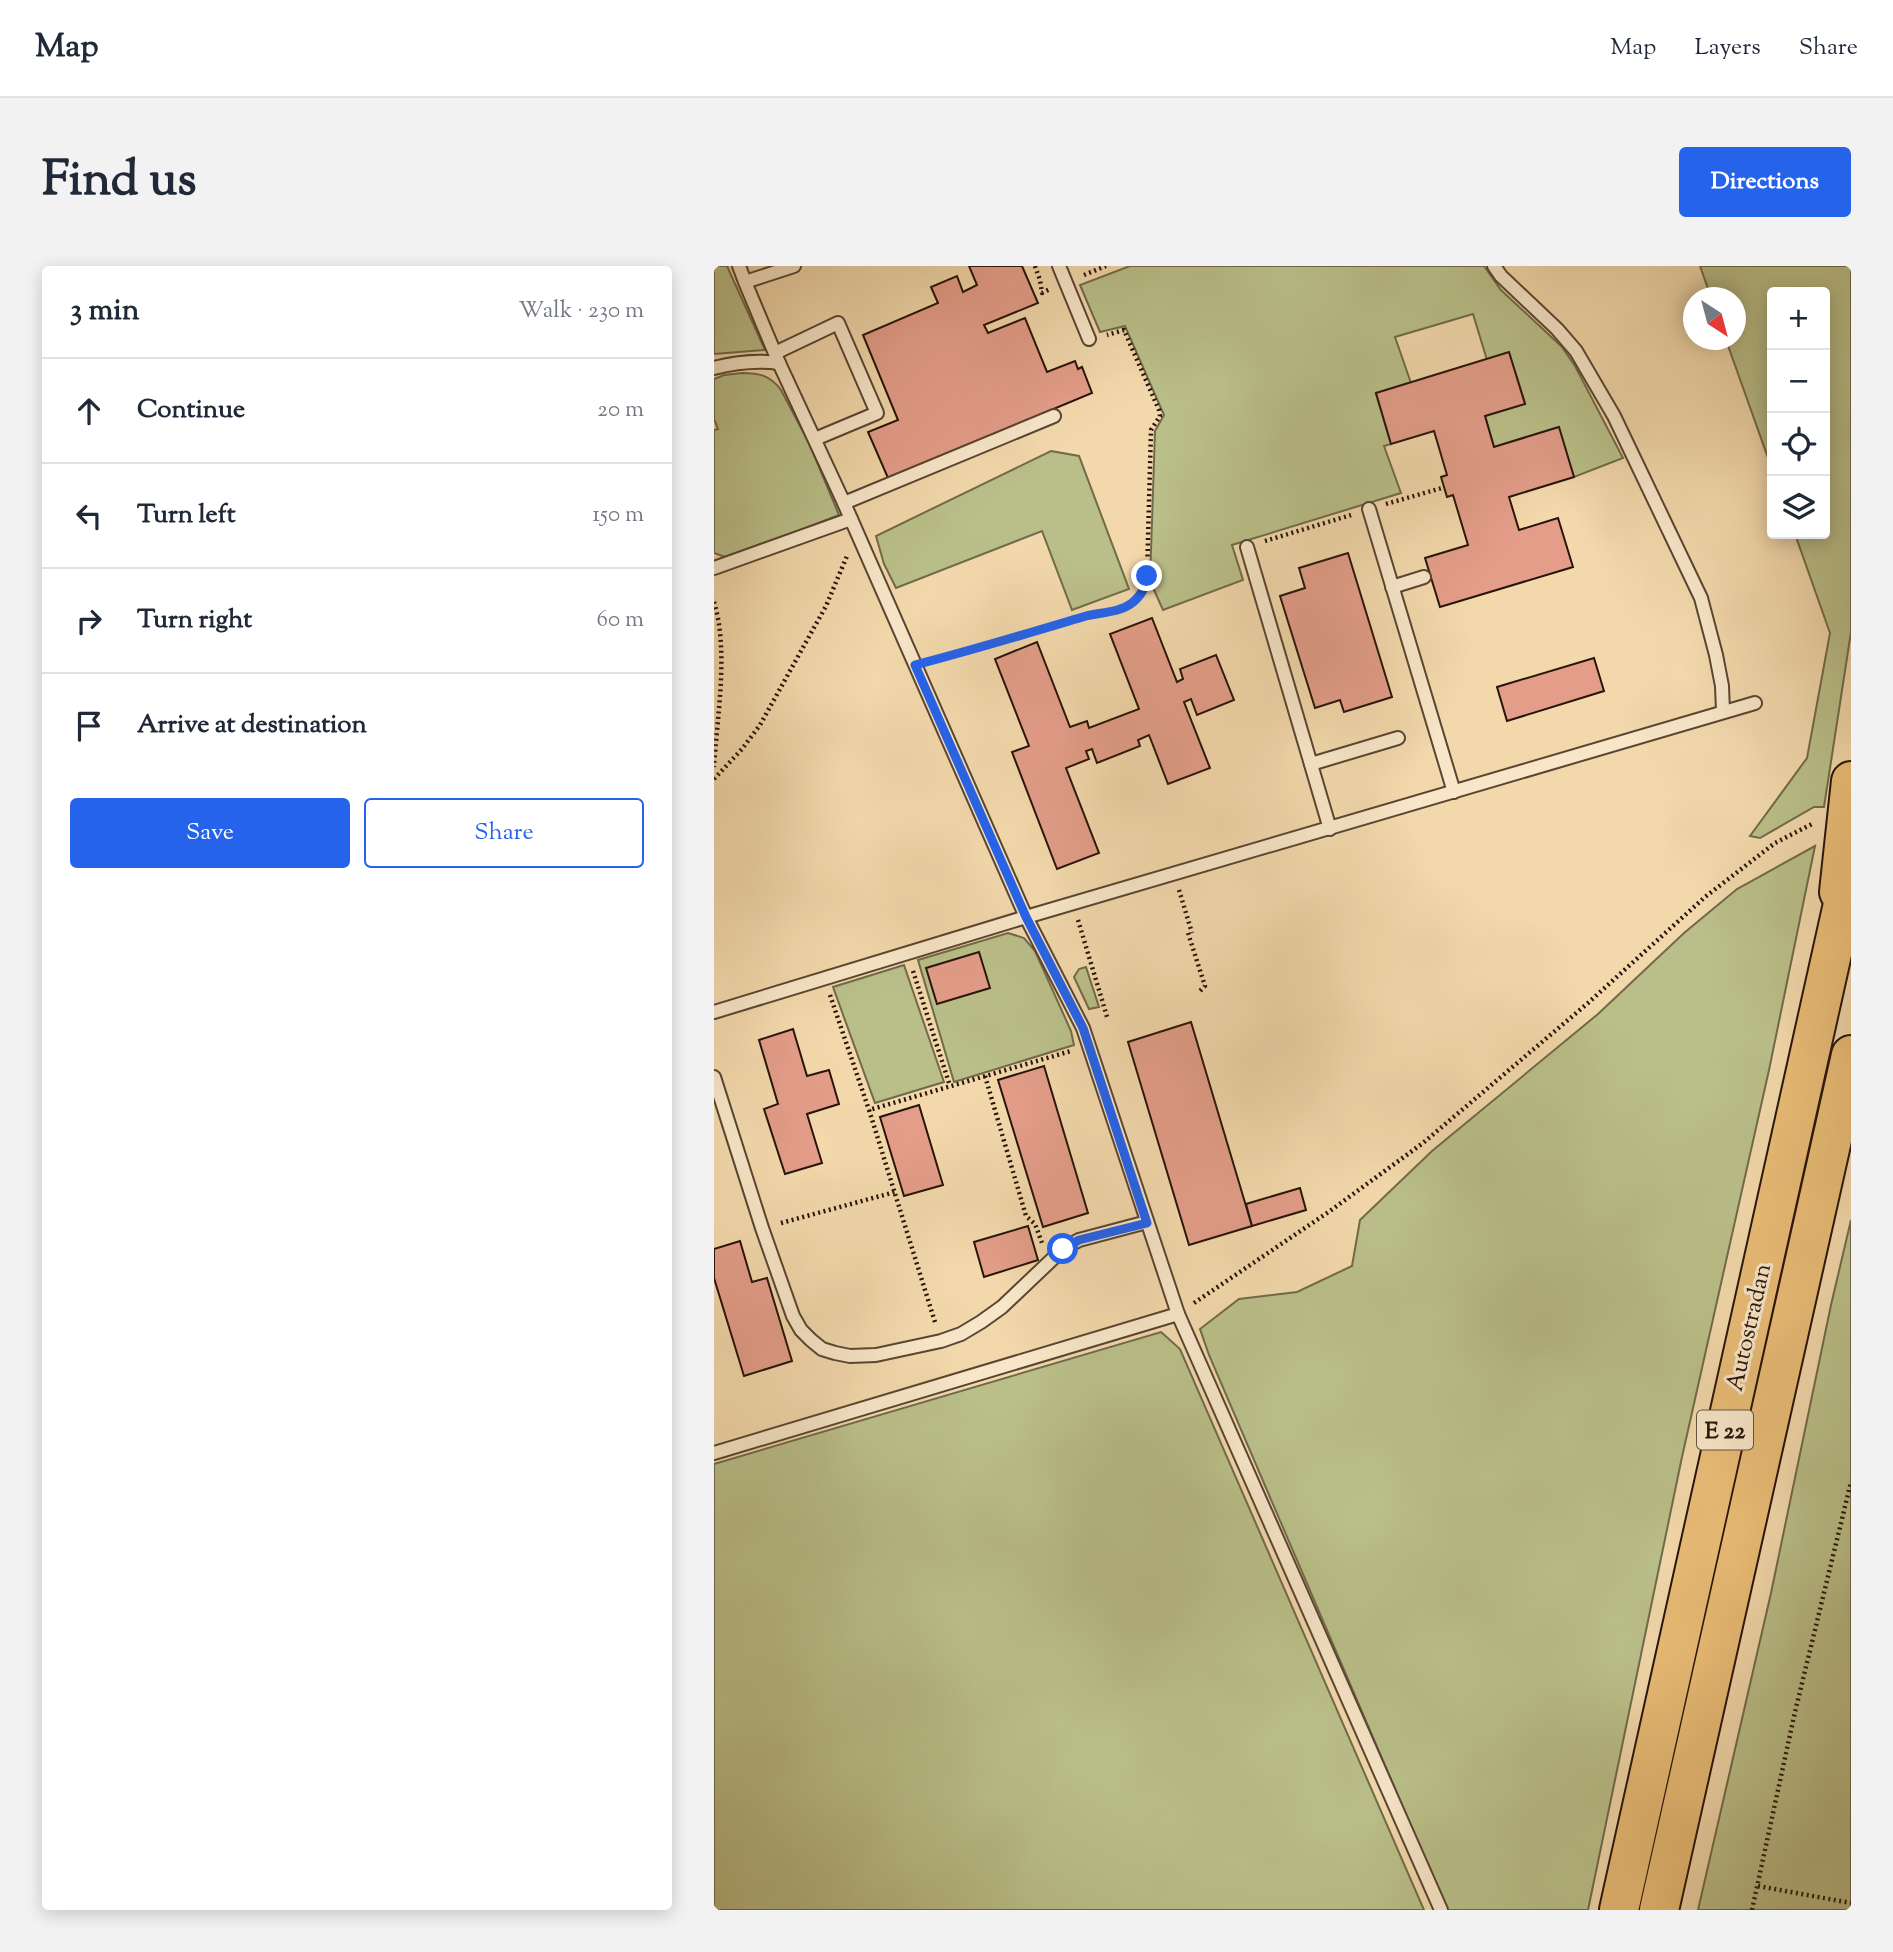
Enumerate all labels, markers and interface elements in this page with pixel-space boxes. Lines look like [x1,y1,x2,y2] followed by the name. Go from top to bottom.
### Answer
[35,24,99,72] text: Map
[1610,31,1656,65] text: Map
[1694,31,1761,65] text: Layers
[1799,31,1858,65] text: Share
[42,147,196,217] text: Find us
[1679,147,1851,217] button: Directions
[1683,287,1746,350] north arrow
[1767,287,1830,539] map controls
[1767,287,1830,350] button: +
[70,290,140,333] text: 3 min
[518,295,644,328] text: Walk · 230 m
[1767,350,1830,413] button: −
[70,392,108,430] icon: ahead
[137,392,245,429] text: Continue
[597,394,644,427] text: 20 m
[1767,413,1830,476] button: locate
[1767,476,1830,539] button: layers
[70,497,108,535] icon: left
[137,497,236,534] text: Turn left
[592,499,644,532] text: 150 m
[1131,560,1162,591] route end
[70,602,108,640] icon: right
[137,602,252,639] text: Turn right
[596,604,644,637] text: 60 m
[70,707,108,745] icon: arrive
[137,707,367,744] text: Arrive at destination
[70,798,350,868] button: Save
[364,798,644,868] button: Share
[1047,1233,1078,1264] route start
[1719,1260,1781,1395] street label: Autostradan
[1697,1410,1753,1450] road number: E 22

